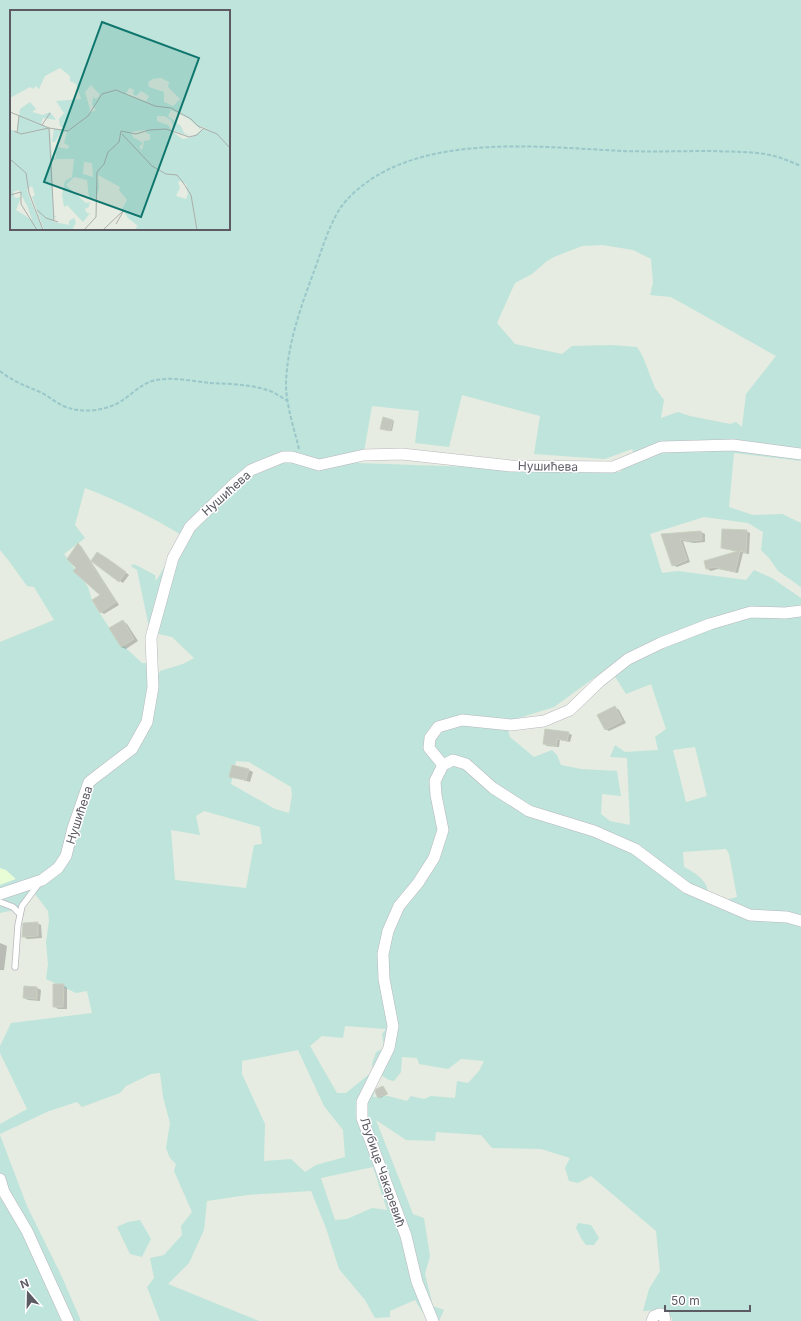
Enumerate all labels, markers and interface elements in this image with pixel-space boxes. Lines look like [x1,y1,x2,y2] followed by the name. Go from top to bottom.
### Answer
[10,10,230,230] inset map
[518,458,578,474] street label: Нушићева
[199,467,253,519] street label: Нушићева
[63,784,95,846] street label: Нушићева
[357,1115,409,1229] street label: Љубице Чакаревић
[8,1273,48,1313] north arrow
[18,1276,31,1292] text: N
[665,1287,750,1313] scale bar
[671,1293,700,1308] text: 50 m

